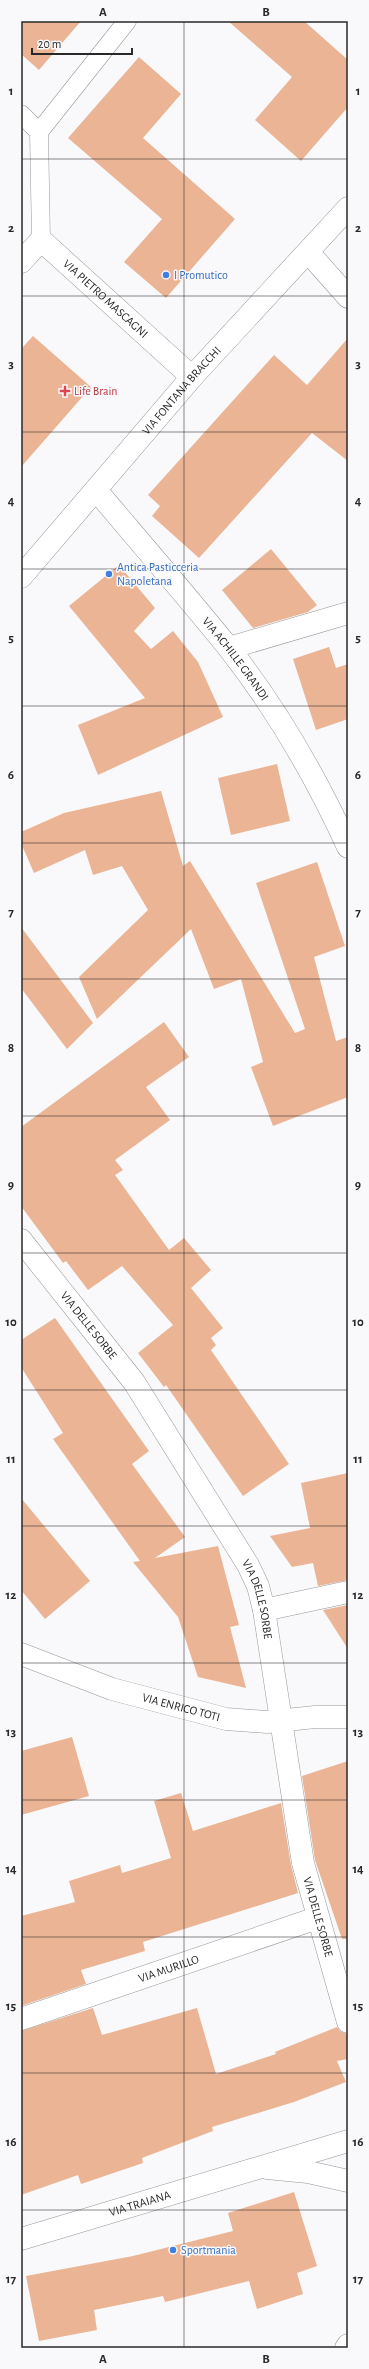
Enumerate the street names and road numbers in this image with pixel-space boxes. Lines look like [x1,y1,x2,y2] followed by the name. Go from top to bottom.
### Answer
[61,257,150,340] street label: VIA PIETRO MASCAGNI
[140,344,223,437] street label: VIA FONTANA BRACCHI
[200,615,271,703] street label: VIA ACHILLE GRANDI
[58,1289,119,1361] street label: VIA DELLE SORBE
[240,1557,274,1640] street label: VIA DELLE SORBE
[141,1691,221,1723] street label: VIA ENRICO TOTI
[301,1876,335,1958] street label: VIA DELLE SORBE
[137,1953,201,1984] street label: VIA MURILLO
[108,2188,172,2218] street label: VIA TRAIANA

